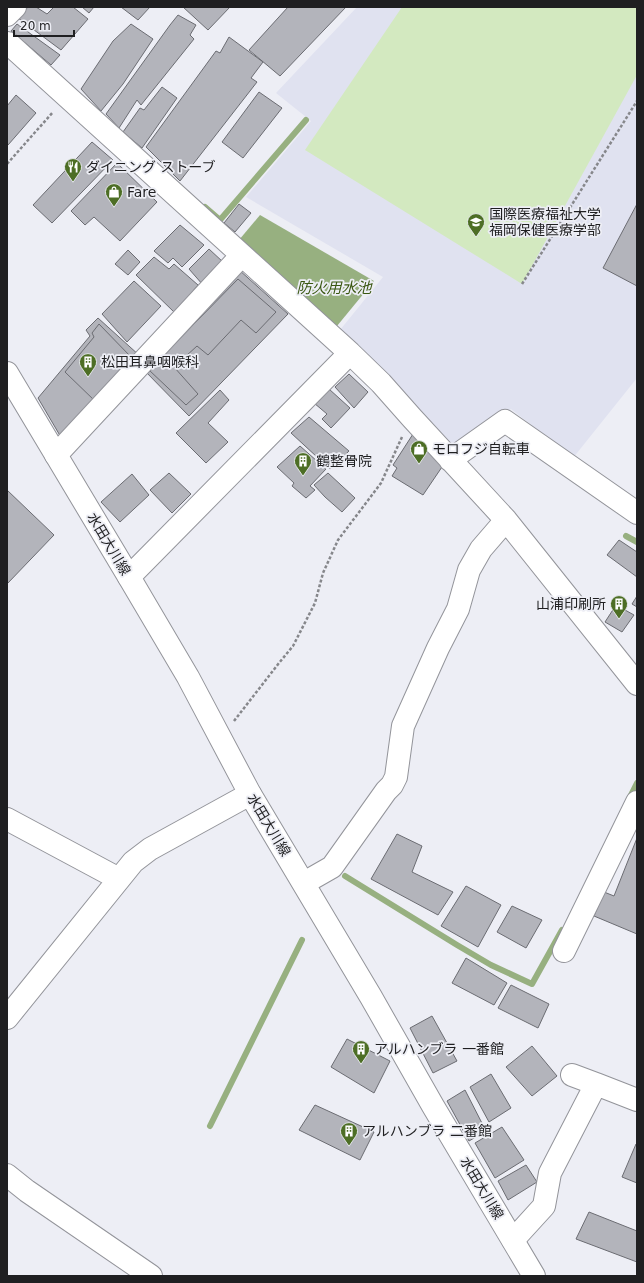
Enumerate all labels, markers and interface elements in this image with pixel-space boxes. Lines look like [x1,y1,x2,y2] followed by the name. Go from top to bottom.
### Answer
[14,12,74,38] scale bar
[20,19,51,33] text: 20 m
[63,157,83,182] restaurant icon: ダイニング ストーブ
[86,159,216,175] place label: ダイニング ストーブ
[104,182,124,207] shop icon: Fare
[127,184,156,200] place label: Fare
[489,206,601,238] place label: 国際医療福祉大学 福岡保健医療学部
[466,212,486,237] school or university icon: 国際医療福祉大学 福岡保健医療学部
[296,279,373,297] water label: 防火用水池
[78,352,98,377] building icon: 松田耳鼻咽喉科
[101,354,199,370] place label: 松田耳鼻咽喉科
[409,439,429,464] shop icon: モロフジ自転車
[432,441,530,457] place label: モロフジ自転車
[293,451,313,476] building icon: 鶴整骨院
[316,453,372,469] place label: 鶴整骨院
[84,510,134,578] street label: 水田大川線
[609,594,629,619] building icon: 山浦印刷所
[536,596,606,612] place label: 山浦印刷所
[244,791,294,859] street label: 水田大川線
[351,1039,371,1064] building icon: アルハンブラ 一番館
[374,1041,504,1057] place label: アルハンブラ 一番館
[339,1121,359,1146] building icon: アルハンブラ 二番館
[362,1123,492,1139] place label: アルハンブラ 二番館
[457,1154,507,1222] street label: 水田大川線

